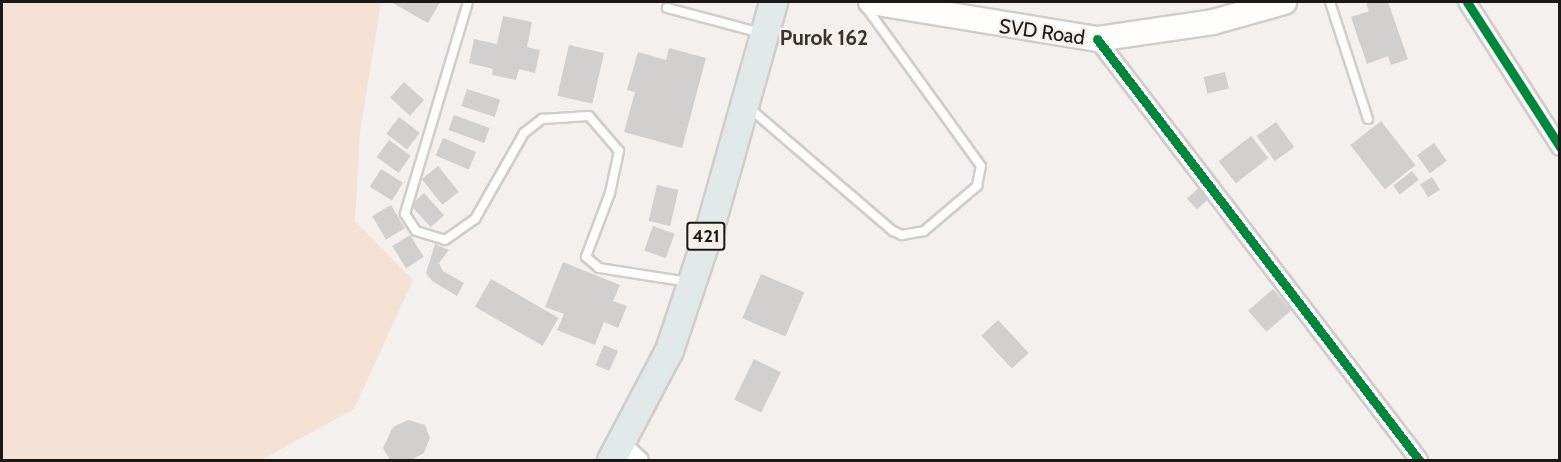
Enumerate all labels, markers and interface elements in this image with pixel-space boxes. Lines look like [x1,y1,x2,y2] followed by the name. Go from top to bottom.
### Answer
[998,14,1086,50] street label: SVD Road
[780,25,868,51] district label: Purok 162
[685,221,727,251] road number: 421

